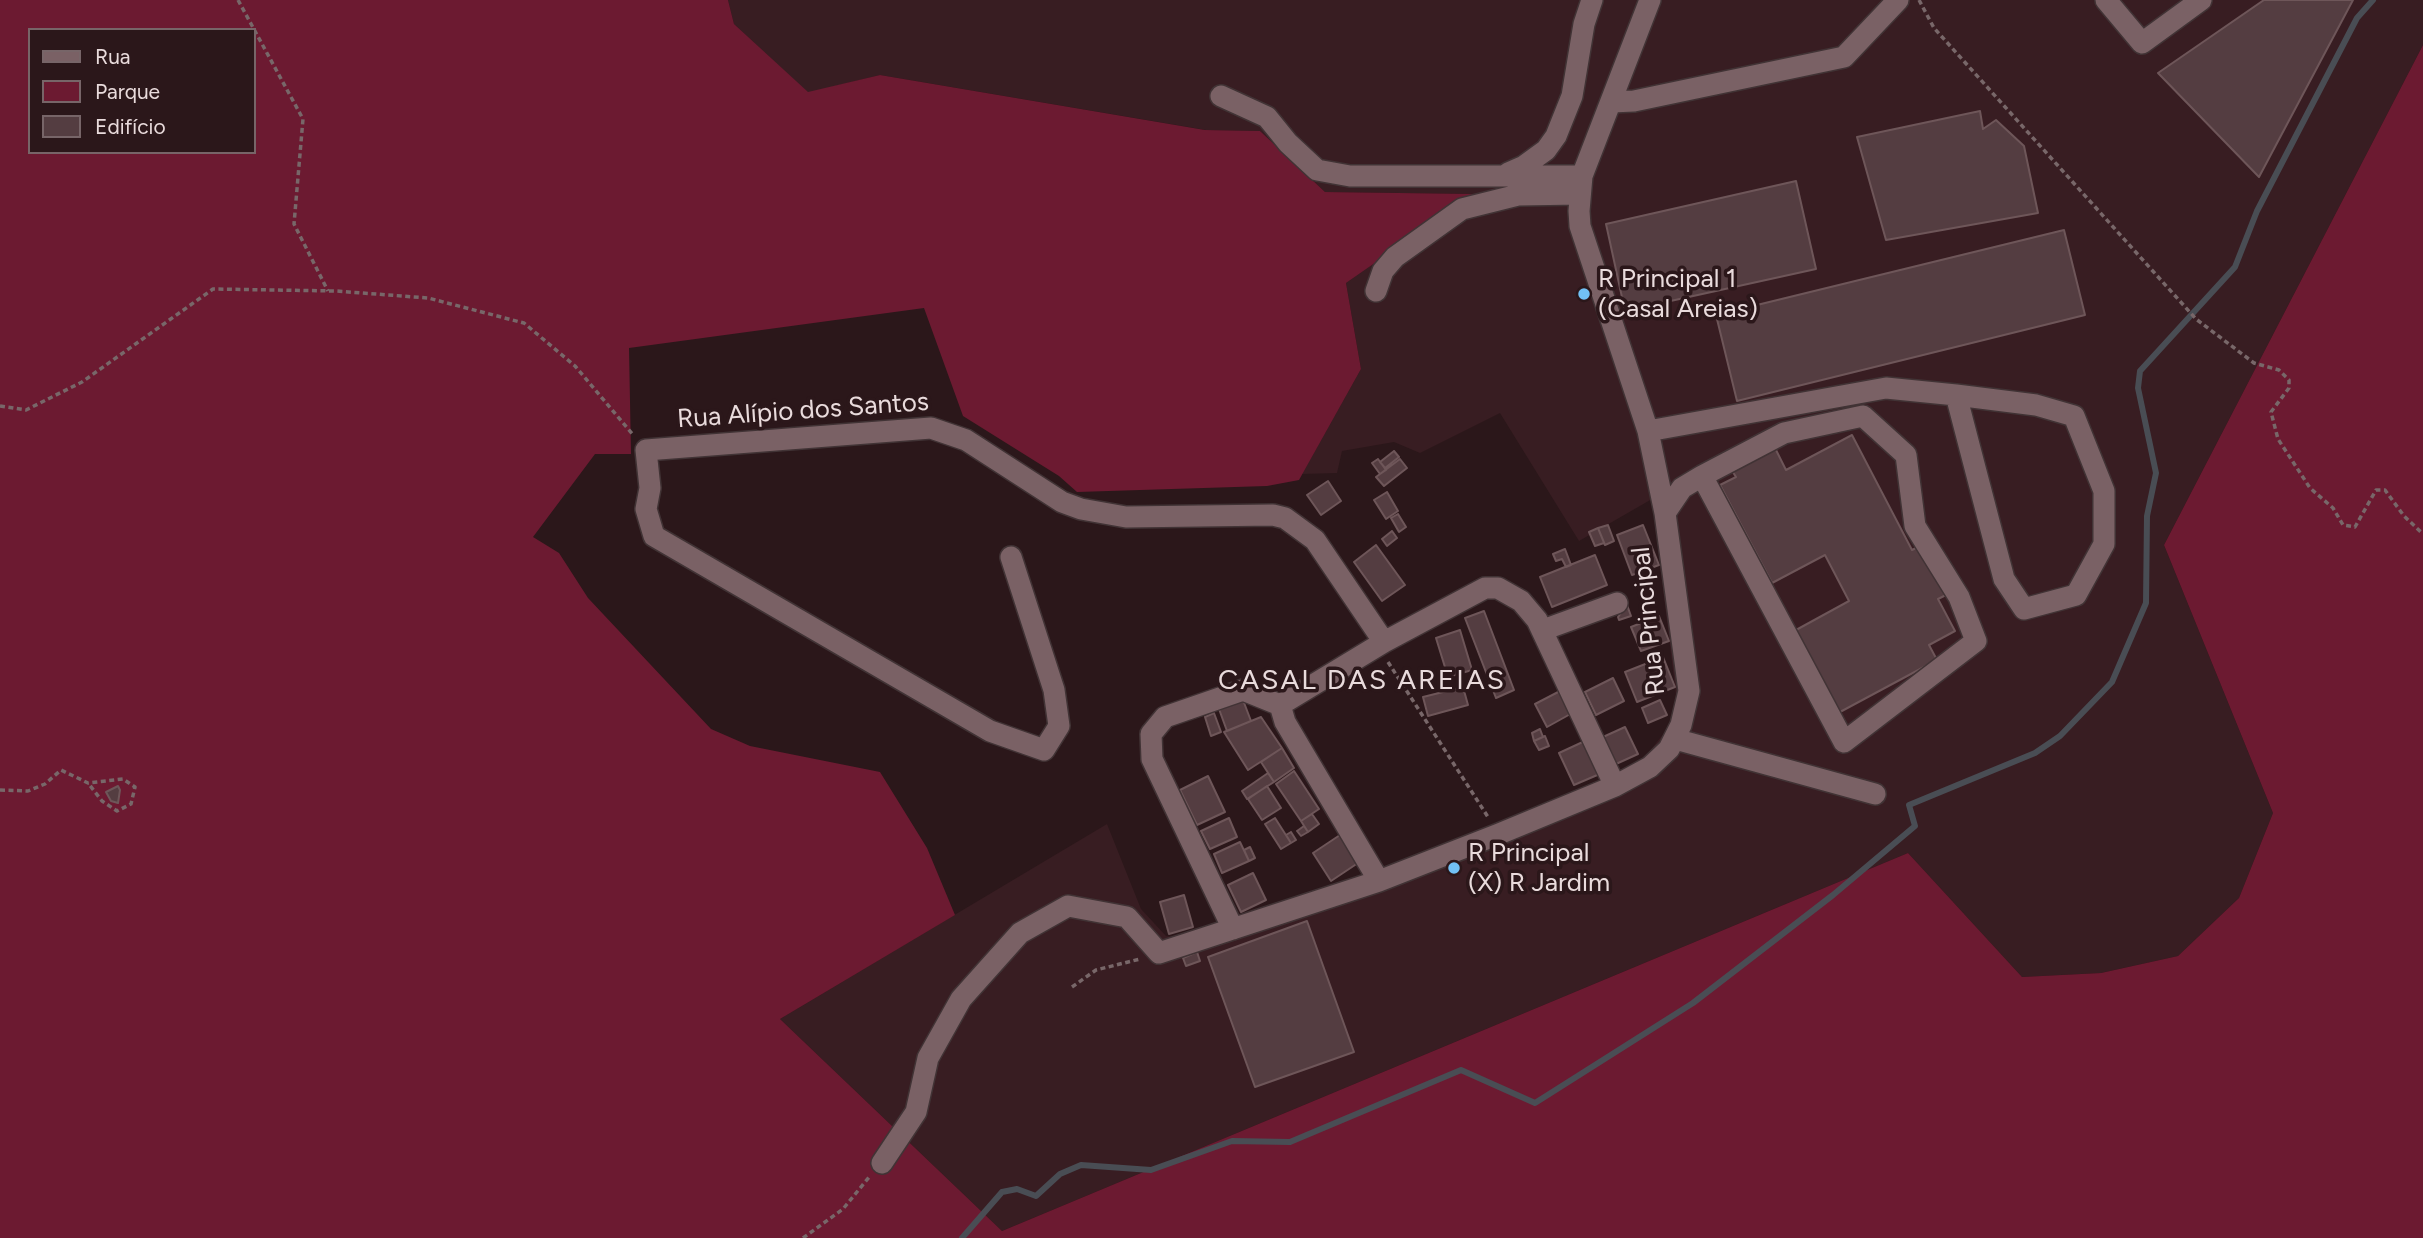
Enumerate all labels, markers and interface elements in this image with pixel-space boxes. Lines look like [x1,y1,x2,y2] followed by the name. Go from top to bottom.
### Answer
[28,28,256,154] legend
[95,44,131,69] text: Rua
[95,79,160,104] text: Parque
[95,114,166,139] text: Edifício
[1598,263,1758,324] place label: R Principal 1 (Casal Areias)
[1576,286,1592,302] marker: R Principal 1 (Casal Areias)
[676,387,930,435] street label: Rua Alípio dos Santos
[1626,545,1672,697] street label: Rua Principal
[1220,664,1504,698] district label: CASAL DAS AREIAS
[1468,837,1610,898] place label: R Principal (X) R Jardim
[1446,860,1462,876] marker: R Principal (X) R Jardim

